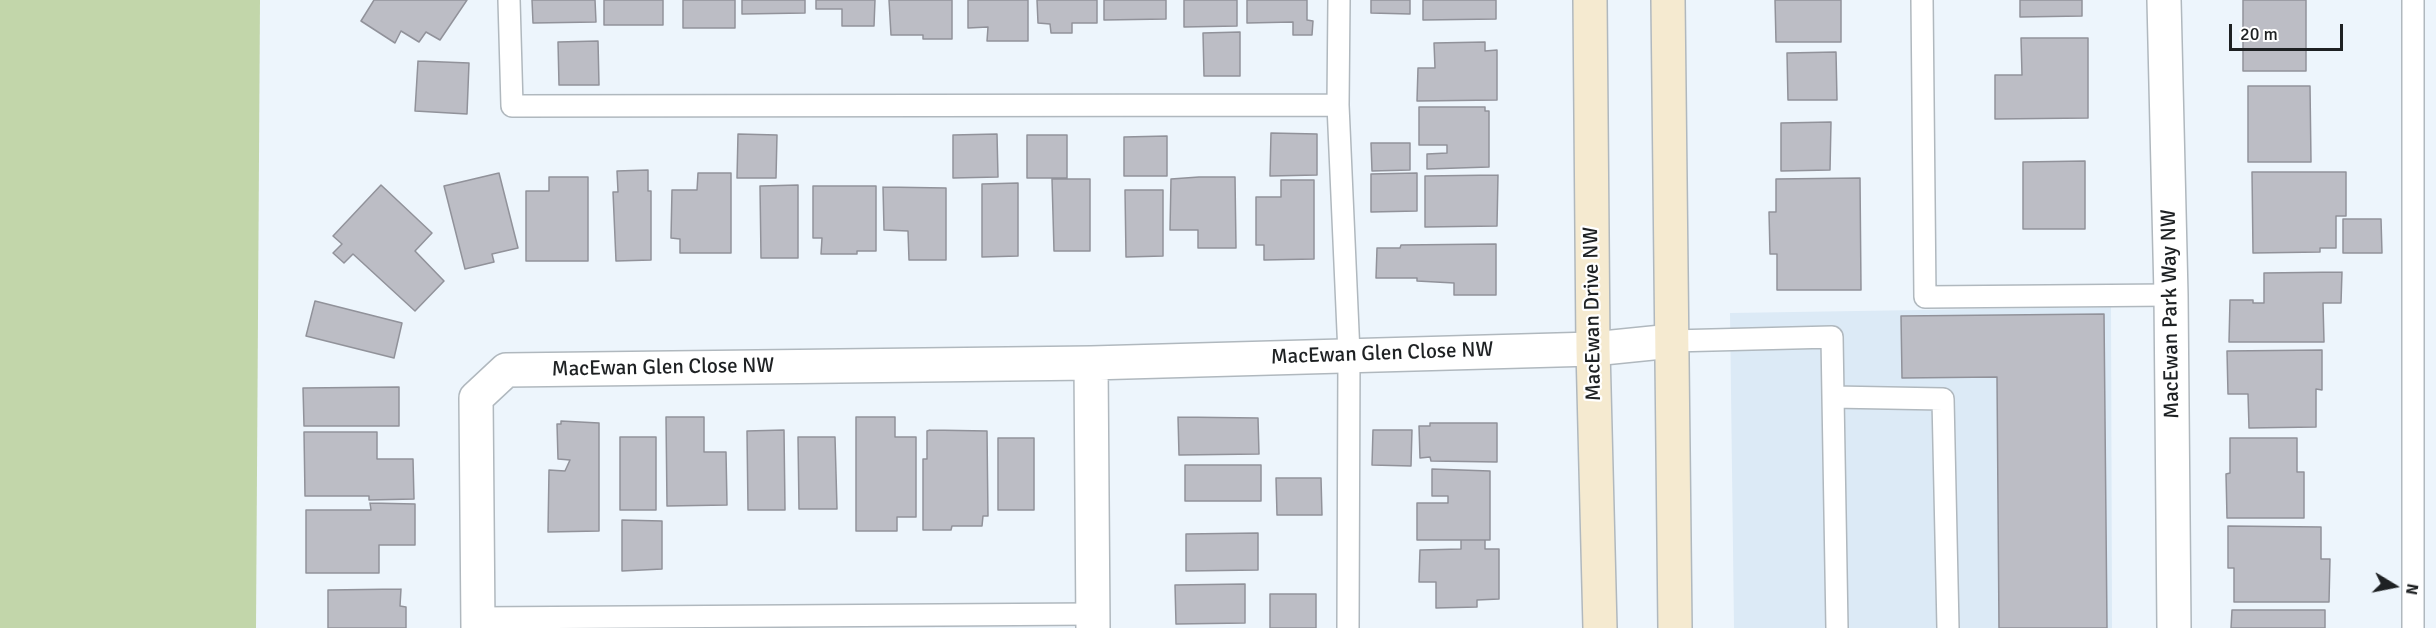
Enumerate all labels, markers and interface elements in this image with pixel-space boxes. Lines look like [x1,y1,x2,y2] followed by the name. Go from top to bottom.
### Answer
[2232,12,2346,50] scale bar
[2240,23,2278,45] text: 20 m
[2157,209,2185,419] street label: MacEwan Park Way NW
[1579,227,1607,401] street label: MacEwan Drive NW
[1270,338,1494,370] street label: MacEwan Glen Close NW
[551,353,775,383] street label: MacEwan Glen Close NW
[2364,556,2424,616] north arrow
[2401,582,2423,596] text: N

